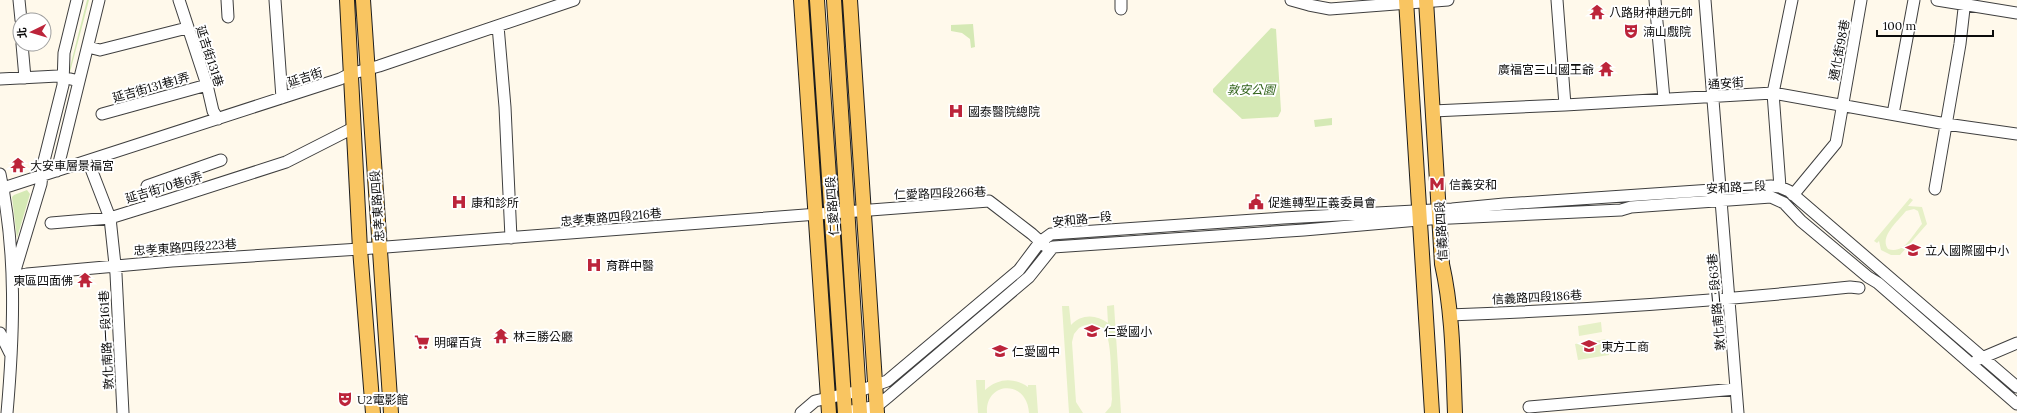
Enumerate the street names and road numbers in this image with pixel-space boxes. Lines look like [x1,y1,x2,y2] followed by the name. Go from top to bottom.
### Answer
[1826,18,1852,82] street label: 通化街98巷
[193,24,227,88] street label: 延吉街131巷
[286,64,324,90] street label: 延吉街
[111,69,191,105] street label: 延吉街131巷1弄
[1708,74,1744,92] street label: 通安街
[124,168,204,206] street label: 延吉街70巷6弄
[367,170,387,242] street label: 忠孝東路四段
[822,176,842,236] street label: 仁愛路四段
[1706,178,1766,196] street label: 安和路二段
[894,184,986,202] street label: 仁愛路四段266巷
[1432,201,1450,261] street label: 信義路四段
[560,205,662,229] street label: 忠孝東路四段216巷
[1051,208,1113,230] street label: 安和路一段
[133,236,237,258] street label: 忠孝東路四段223巷
[1704,253,1728,351] street label: 敦化南路二段63巷
[1492,287,1582,307] street label: 信義路四段186巷
[96,290,116,390] street label: 敦化南路一段161巷

